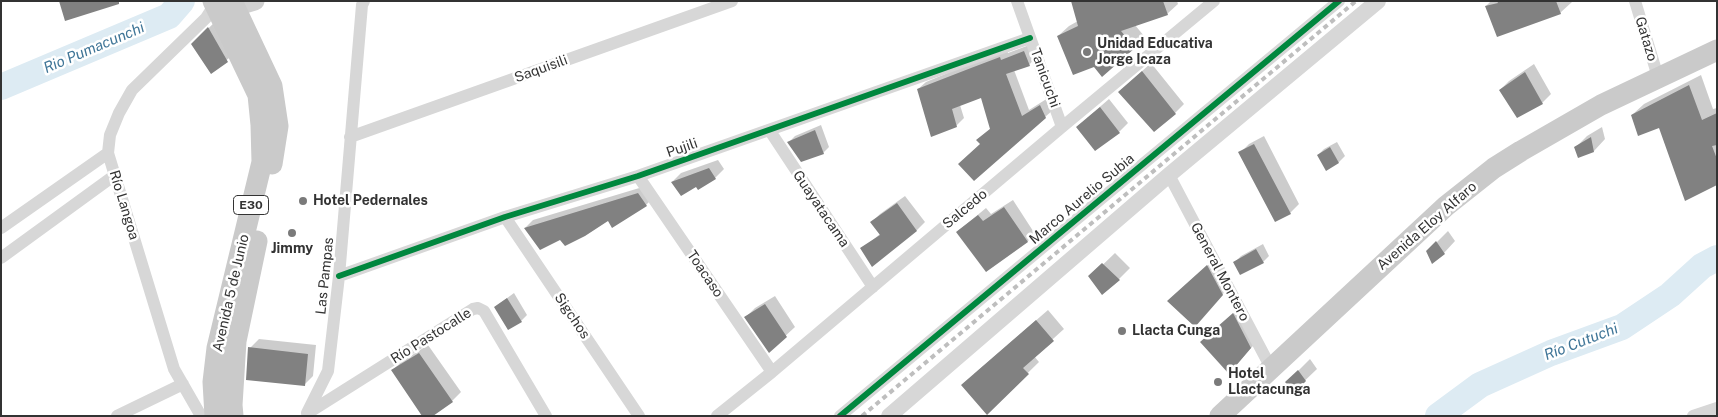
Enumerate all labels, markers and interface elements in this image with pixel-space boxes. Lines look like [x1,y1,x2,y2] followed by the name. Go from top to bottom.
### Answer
[1631,15,1661,63] street label: Gatazo
[41,19,147,77] water label: Rio Pumacunchi
[1097,36,1213,68] place label: Unidad Educativa Jorge Icaza
[1027,46,1063,110] street label: Tanicuchi
[1081,46,1093,58] marker: Unidad Educativa Jorge Icaza
[512,52,570,86] street label: Saquisili
[664,135,700,161] street label: Pujili
[1026,150,1138,248] street label: Marco Aurelio Subia
[789,167,853,251] street label: Guayatacama
[105,168,143,242] street label: Río Langoa
[1374,178,1480,274] street label: Avenida Eloy Alfaro
[939,186,991,232] street label: Salcedo
[313,193,428,209] place label: Hotel Pedernales
[297,195,309,207] marker: Hotel Pedernales
[234,196,268,214] road number: E30
[1187,220,1253,324] street label: General Montero
[286,227,298,239] marker: Jimmy
[209,233,253,353] street label: Avenida 5 de Junio
[313,237,337,315] street label: Las Pampas
[271,241,313,257] place label: Jimmy
[683,247,727,301] street label: Toacaso
[551,290,593,342] street label: Sigchos
[388,305,474,367] street label: Río Pastocalle
[1542,320,1620,364] water label: Río Cutuchi
[1132,323,1220,339] place label: Llacta Cunga
[1116,325,1128,337] marker: Llacta Cunga
[1228,366,1311,398] place label: Hotel Llactacunga
[1212,376,1224,388] marker: Hotel Llactacunga

